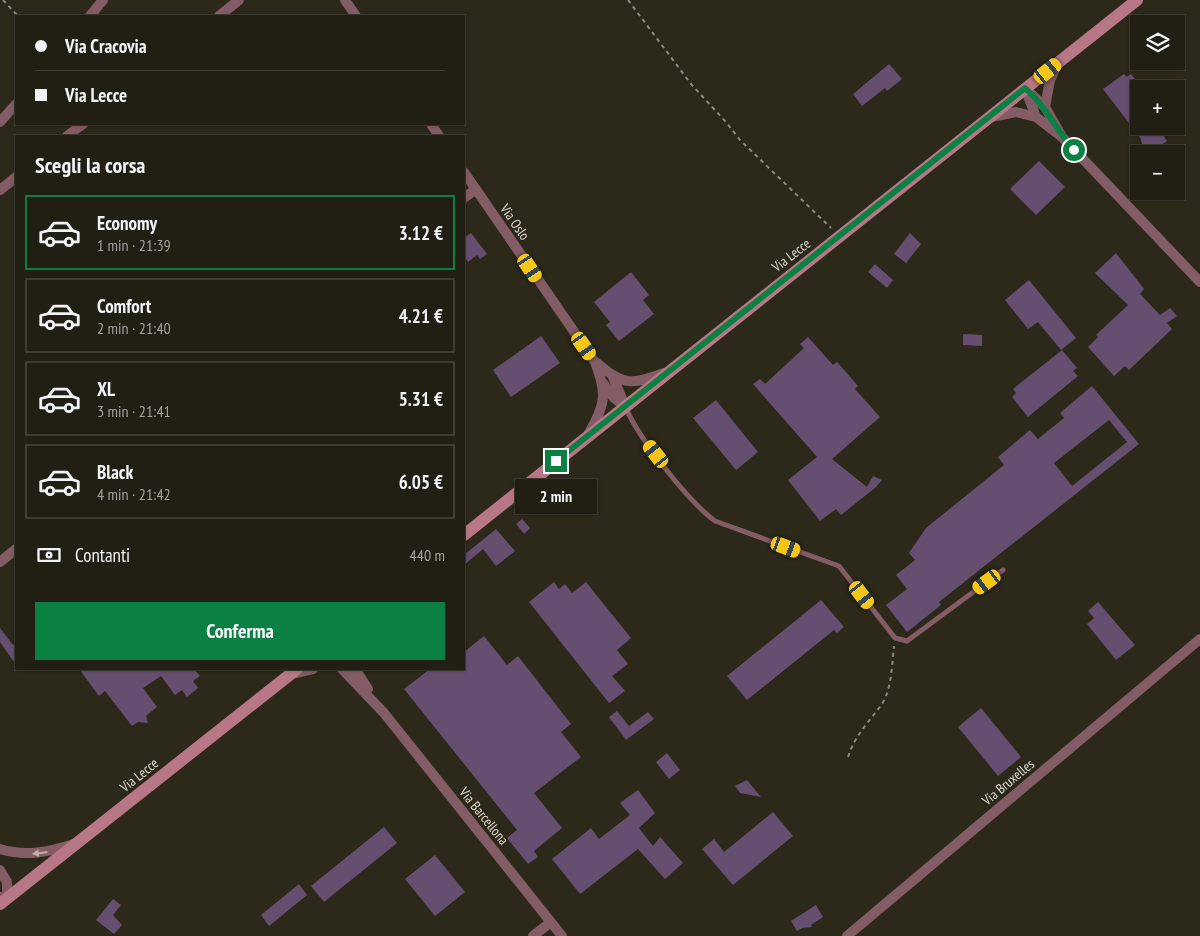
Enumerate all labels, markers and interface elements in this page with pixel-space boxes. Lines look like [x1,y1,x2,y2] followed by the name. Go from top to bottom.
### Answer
[1130,15,1185,200] map controls
[1130,15,1185,70] button: layers
[65,34,147,58] text: Via Cracovia
[1031,56,1064,86] car
[1130,80,1185,135] button: +
[65,83,127,107] text: Via Lecce
[1063,139,1085,161] route start
[1130,145,1185,200] button: −
[35,151,145,179] text: Scegli la corsa
[496,200,534,243] street label: Via Oslo
[37,210,82,255] icon: car
[97,211,157,235] text: Economy
[399,221,443,245] text: 3.12 €
[767,234,814,276] street label: Via Lecce
[97,235,171,255] text: 1 min · 21:39
[515,251,544,285] car
[37,293,82,338] icon: car
[97,294,151,318] text: Comfort
[399,304,443,328] text: 4.21 €
[97,318,171,338] text: 2 min · 21:40
[569,329,598,363] car
[37,376,82,421] icon: car
[97,377,115,401] text: XL
[399,387,443,411] text: 5.31 €
[97,401,171,421] text: 3 min · 21:41
[640,438,671,470] car
[545,450,567,472] route end
[37,459,82,504] icon: car
[97,460,133,484] text: Black
[399,470,443,494] text: 6.05 €
[515,478,597,514] callout: 2 min
[97,484,171,504] text: 4 min · 21:42
[540,486,572,506] text: 2 min
[769,535,802,559] car
[35,541,63,569] icon: cash
[75,543,130,567] text: Contanti
[410,545,445,565] text: 440 m
[970,567,1003,597] car
[846,579,877,611] car
[35,602,445,660] button: Conferma
[115,754,162,797] street label: Via Lecce
[977,755,1038,810] street label: Via Bruxelles
[455,783,513,848] street label: Via Barcellona
[32,849,48,857] one-way arrow

